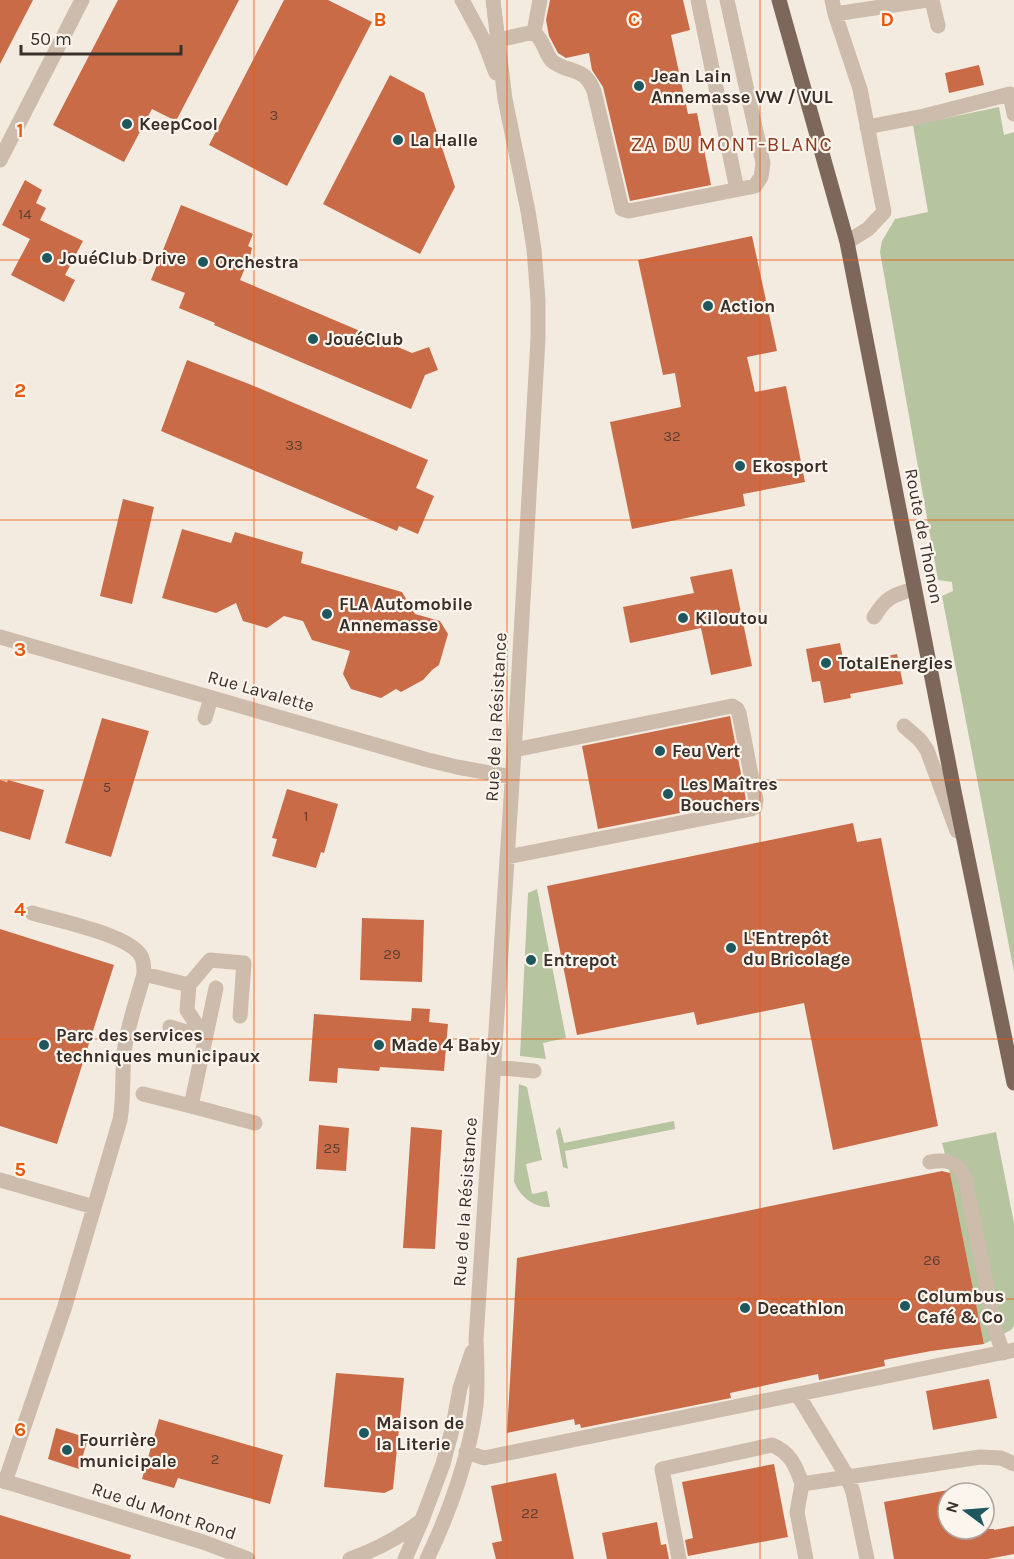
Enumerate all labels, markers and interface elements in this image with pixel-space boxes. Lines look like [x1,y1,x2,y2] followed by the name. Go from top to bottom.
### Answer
[374,8,386,31] text: B
[628,8,640,31] text: C
[880,8,894,31] text: D
[21,18,182,56] scale bar
[30,28,72,50] text: 50 m
[651,65,833,108] place label: Jean Lain Annemasse VW / VUL
[632,79,646,93] marker: Jean Lain Annemasse VW / VUL
[270,106,278,124] house number: 3
[139,113,218,135] place label: KeepCool
[120,117,134,131] marker: KeepCool
[16,119,24,142] text: 1
[410,129,478,151] place label: La Halle
[391,133,405,147] marker: La Halle
[631,133,833,156] district label: ZA DU MONT-BLANC
[18,205,32,223] house number: 14
[59,247,186,269] place label: JouéClub Drive
[40,251,54,265] marker: JouéClub Drive
[215,251,299,273] place label: Orchestra
[196,255,210,269] marker: Orchestra
[720,295,775,317] place label: Action
[701,299,715,313] marker: Action
[325,328,403,350] place label: JouéClub
[306,332,320,346] marker: JouéClub
[14,379,26,402] text: 2
[663,427,681,445] house number: 32
[285,436,303,454] house number: 33
[752,455,828,477] place label: Ekosport
[733,459,747,473] marker: Ekosport
[900,466,948,606] street label: Route de Thonon
[339,593,473,636] place label: FLA Automobile Annemasse
[320,607,334,621] marker: FLA Automobile Annemasse
[695,607,768,629] place label: Kiloutou
[676,611,690,625] marker: Kiloutou
[481,632,511,802] street label: Rue de la Résistance
[14,638,26,661] text: 3
[838,652,953,674] place label: TotalEnergies
[819,656,833,670] marker: TotalEnergies
[205,665,317,717] street label: Rue Lavalette
[672,740,740,762] place label: Feu Vert
[653,744,667,758] marker: Feu Vert
[680,773,778,816] place label: Les Maîtres Bouchers
[103,778,111,796] house number: 5
[661,787,675,801] marker: Les Maîtres Bouchers
[304,807,308,825] house number: 1
[14,898,26,921] text: 4
[743,927,850,970] place label: L'Entrepôt du Bricolage
[724,941,738,955] marker: L'Entrepôt du Bricolage
[383,945,401,963] house number: 29
[543,949,617,971] place label: Entrepot
[524,953,538,967] marker: Entrepot
[56,1024,260,1067] place label: Parc des services techniques municipaux
[391,1034,500,1056] place label: Made 4 Baby
[37,1038,51,1052] marker: Parc des services techniques municipaux
[372,1038,386,1052] marker: Made 4 Baby
[448,1117,482,1287] street label: Rue de la Résistance
[323,1139,341,1157] house number: 25
[14,1158,26,1181] text: 5
[923,1251,941,1269] house number: 26
[917,1285,1004,1328] place label: Columbus Café & Co
[757,1297,844,1319] place label: Decathlon
[898,1299,912,1313] marker: Columbus Café & Co
[738,1301,752,1315] marker: Decathlon
[376,1412,464,1455] place label: Maison de la Literie
[14,1418,26,1441] text: 6
[357,1426,371,1440] marker: Maison de la Literie
[79,1429,176,1472] place label: Fourrière municipale
[60,1443,74,1457] marker: Fourrière municipale
[211,1450,219,1468] house number: 2
[89,1477,239,1545] street label: Rue du Mont Rond
[936,1481,996,1541] north arrow
[941,1499,963,1515] text: N
[521,1504,539,1522] house number: 22

